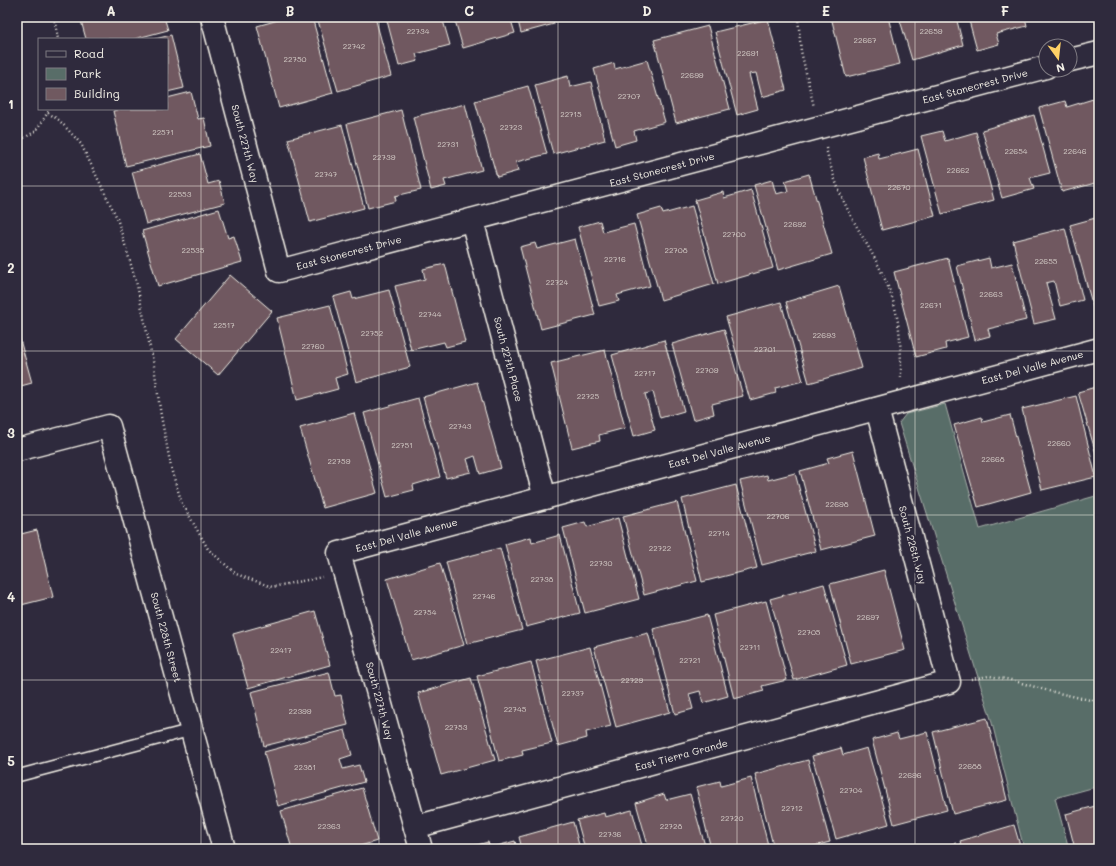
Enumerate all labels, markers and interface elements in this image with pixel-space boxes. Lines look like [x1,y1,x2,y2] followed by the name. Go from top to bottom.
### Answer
[106,2,116,19] text: A
[286,2,295,19] text: B
[464,2,474,19] text: C
[642,2,652,19] text: D
[822,2,830,19] text: E
[1001,2,1009,19] text: F
[407,26,430,36] house number: 22734
[919,26,943,36] house number: 22659
[853,35,877,45] house number: 22667
[38,38,168,110] legend
[1038,38,1078,78] north arrow
[343,41,365,51] house number: 22742
[74,45,104,61] text: Road
[737,48,759,58] house number: 22691
[284,54,307,64] house number: 22750
[1055,60,1067,76] text: N
[74,65,101,81] text: Park
[921,65,1029,107] street label: East Stonecrest Drive
[680,70,704,80] house number: 22699
[74,85,120,101] text: Building
[618,91,641,101] house number: 22707
[8,95,14,112] text: 1
[228,103,262,184] street label: South 227th Way
[560,109,582,119] house number: 22715
[500,122,523,132] house number: 22723
[152,127,174,137] house number: 22571
[437,139,459,149] house number: 22731
[1004,146,1028,156] house number: 22654
[1063,146,1087,156] house number: 22646
[608,148,716,190] street label: East Stonecrest Drive
[373,152,396,162] house number: 22739
[946,165,970,175] house number: 22662
[315,169,338,179] house number: 22747
[887,182,911,192] house number: 22670
[169,189,192,199] house number: 22553
[784,219,806,229] house number: 22692
[722,229,746,239] house number: 22700
[295,232,403,273] street label: East Stonecrest Drive
[182,245,205,255] house number: 22535
[664,245,688,255] house number: 22708
[604,254,626,264] house number: 22716
[1034,256,1058,266] house number: 22655
[7,259,15,276] text: 2
[546,277,569,287] house number: 22724
[979,289,1003,299] house number: 22663
[920,300,942,310] house number: 22671
[419,309,442,319] house number: 22744
[491,315,526,403] street label: South 227th Place
[213,320,235,330] house number: 22517
[361,328,383,338] house number: 22752
[812,330,836,340] house number: 22693
[301,341,325,351] house number: 22760
[754,344,776,354] house number: 22701
[980,347,1085,387] street label: East Del Valle Avenue
[695,365,719,375] house number: 22709
[634,368,656,378] house number: 22717
[577,391,600,401] house number: 22725
[449,421,472,431] house number: 22743
[7,424,15,441] text: 3
[667,431,772,471] street label: East Del Valle Avenue
[1047,438,1071,448] house number: 22660
[391,440,413,450] house number: 22751
[981,454,1005,464] house number: 22668
[328,456,351,466] house number: 22759
[825,499,849,509] house number: 22698
[896,504,930,586] street label: South 226th Way
[766,511,790,521] house number: 22706
[354,515,459,555] street label: East Del Valle Avenue
[708,528,730,538] house number: 22714
[649,543,671,553] house number: 22722
[590,558,613,568] house number: 22730
[531,574,554,584] house number: 22738
[7,588,15,605] text: 4
[148,591,185,684] street label: South 228th Street
[473,591,496,601] house number: 22746
[414,607,437,617] house number: 22754
[857,612,880,622] house number: 22697
[798,627,821,637] house number: 22705
[740,642,760,652] house number: 22711
[270,645,292,655] house number: 22417
[679,655,701,665] house number: 22721
[363,660,397,742] street label: South 227th Way
[621,675,644,685] house number: 22729
[562,688,585,698] house number: 22737
[504,704,527,714] house number: 22745
[288,706,312,716] house number: 22399
[445,722,468,732] house number: 22753
[633,735,729,774] street label: East Tierra Grande
[7,752,15,769] text: 5
[958,761,982,771] house number: 22688
[294,762,316,772] house number: 22381
[898,770,922,780] house number: 22696
[840,785,863,795] house number: 22704
[781,803,803,813] house number: 22712
[721,813,743,823] house number: 22720
[317,821,341,831] house number: 22363
[660,821,682,831] house number: 22728
[599,829,622,839] house number: 22736

